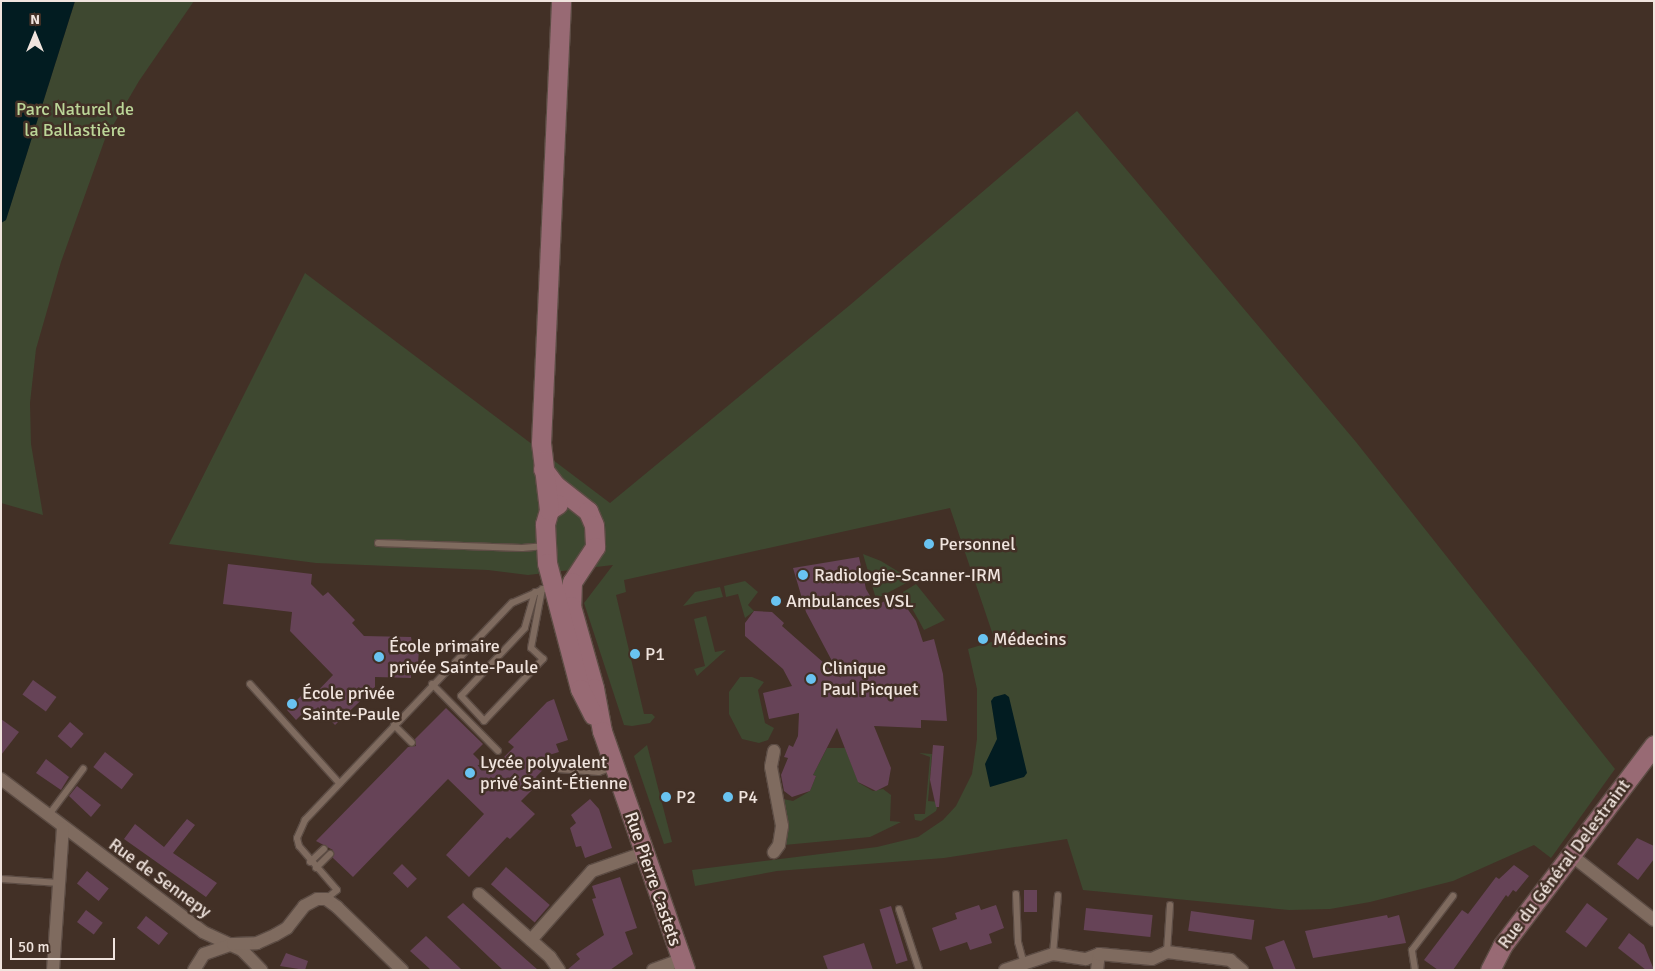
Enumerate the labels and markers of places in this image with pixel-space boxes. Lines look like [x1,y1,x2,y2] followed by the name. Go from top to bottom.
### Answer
[939,533,1016,555] place label: Personnel
[923,538,935,550] marker: Personnel
[814,564,1001,586] place label: Radiologie-Scanner-IRM
[796,568,810,582] marker: Radiologie-Scanner-IRM
[786,590,914,612] place label: Ambulances VSL
[770,595,782,607] marker: Ambulances VSL
[993,628,1066,650] place label: Médecins
[977,633,989,645] marker: Médecins
[389,636,538,679] place label: École primaire privée Sainte-Paule
[645,643,665,665] place label: P1
[629,648,641,660] marker: P1
[373,651,385,663] marker: École primaire privée Sainte-Paule
[822,658,918,701] place label: Clinique Paul Picquet
[804,672,818,686] marker: Clinique Paul Picquet
[302,683,400,726] place label: École privée Sainte-Paule
[286,698,298,710] marker: École privée Sainte-Paule
[480,752,628,794] place label: Lycée polyvalent privé Saint-Étienne
[464,767,476,779] marker: Lycée polyvalent privé Saint-Étienne
[676,786,696,808] place label: P2
[738,786,758,808] place label: P4
[660,791,672,803] marker: P2
[722,791,734,803] marker: P4

